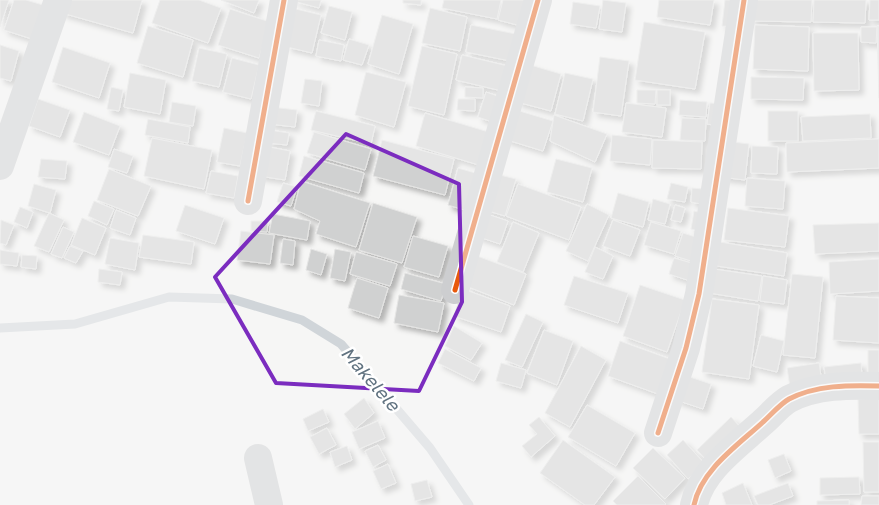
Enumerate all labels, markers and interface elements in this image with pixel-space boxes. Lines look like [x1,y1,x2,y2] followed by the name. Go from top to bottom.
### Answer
[337,342,406,416] water label: Makelele

